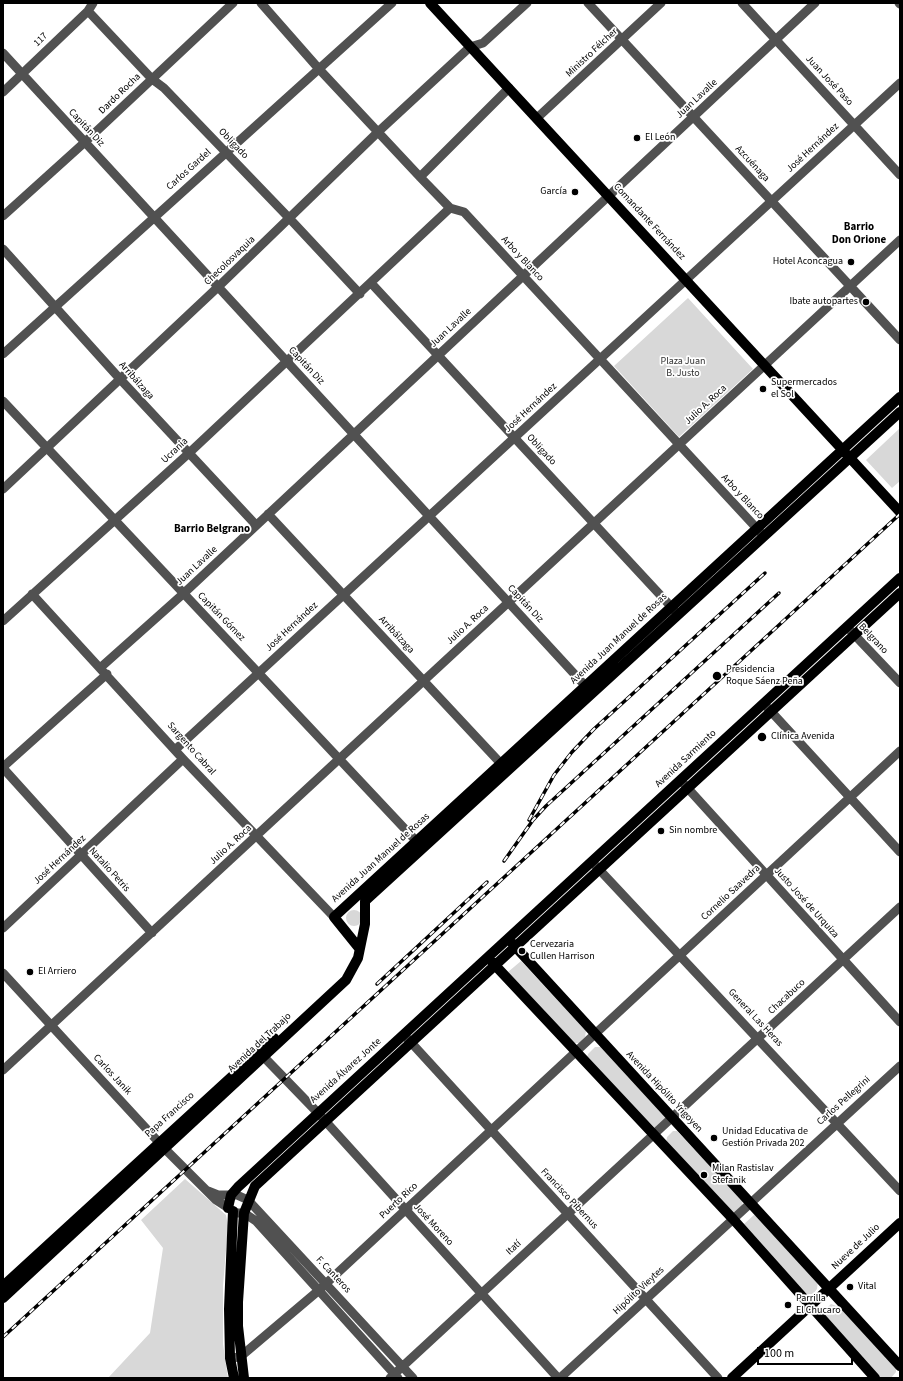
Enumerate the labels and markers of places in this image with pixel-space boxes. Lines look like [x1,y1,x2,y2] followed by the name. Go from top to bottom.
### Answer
[645,132,675,144] place label: El León
[632,133,642,143] marker: El León
[540,186,567,198] place label: García
[570,187,580,197] marker: García
[773,256,843,268] place label: Hotel Aconcagua
[846,257,856,267] marker: Hotel Aconcagua
[789,296,858,308] place label: Ibate autopartes
[861,297,871,307] marker: Ibate autopartes
[771,377,837,400] place label: Supermercados el Sol
[758,384,768,394] marker: Supermercados el Sol
[726,664,803,688] place label: Presidencia Roque Sáenz Peña
[711,670,723,682] marker: Presidencia Roque Sáenz Peña
[756,731,768,743] marker: Clínica Avenida
[771,731,835,743] place label: Clínica Avenida
[669,825,717,837] place label: Sin nombre
[656,826,666,836] marker: Sin nombre
[530,939,595,962] place label: Cervezaria Cullen Harrison
[517,946,527,956] marker: Cervezaria Cullen Harrison
[38,966,76,978] place label: El Arriero
[25,967,35,977] marker: El Arriero
[722,1126,808,1150] place label: Unidad Educativa de Gestión Privada 202
[709,1133,719,1143] marker: Unidad Educativa de Gestión Privada 202
[712,1163,774,1186] place label: Milan Rastislav Stefanik
[699,1170,709,1180] marker: Milan Rastislav Stefanik
[858,1281,876,1293] place label: Vital
[845,1282,855,1292] marker: Vital
[796,1293,841,1316] place label: Parrilla El Chucaro
[783,1300,793,1310] marker: Parrilla El Chucaro

